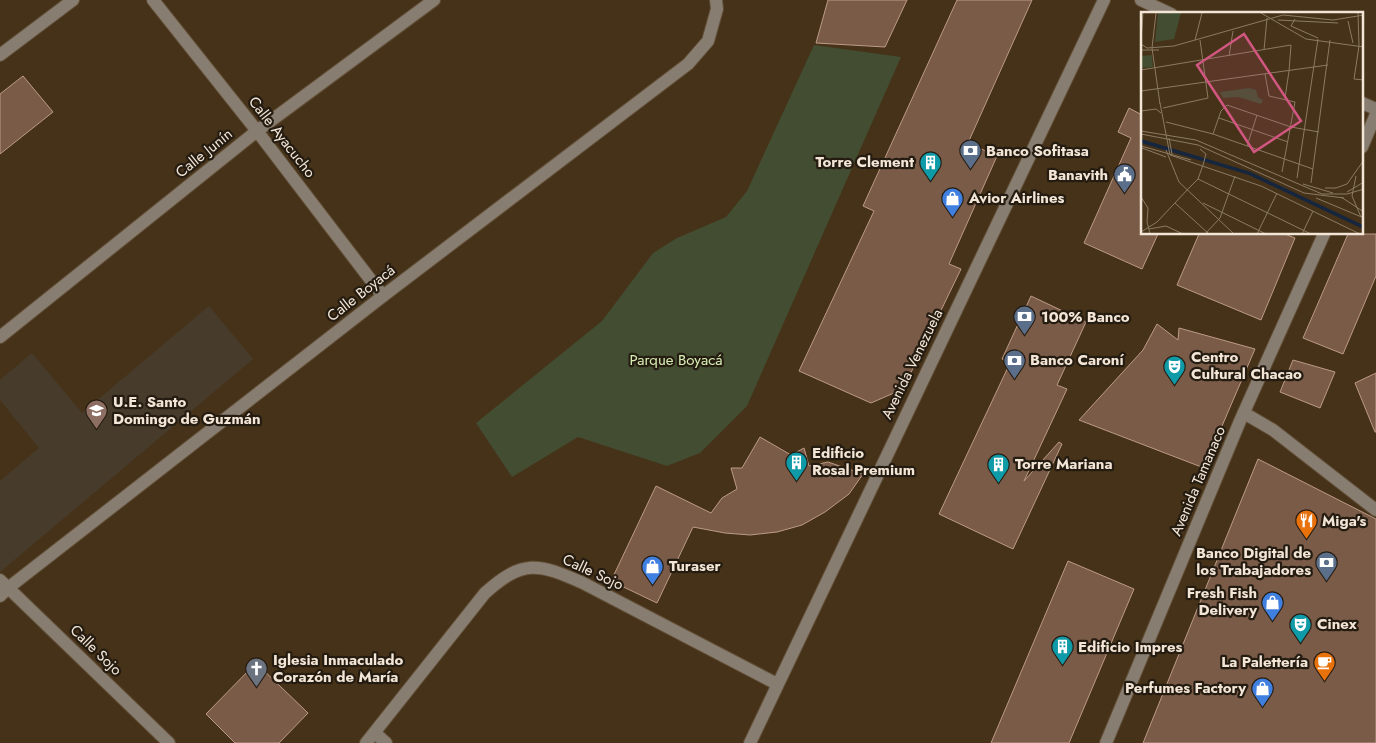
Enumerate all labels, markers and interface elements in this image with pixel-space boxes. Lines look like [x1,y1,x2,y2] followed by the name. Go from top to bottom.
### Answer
[1141,12,1364,235] inset map
[243,92,321,182] street label: Calle Ayacucho
[171,123,237,183] street label: Calle Junín
[958,139,982,170] bank icon: Banco Sofitasa
[986,140,1089,162] place label: Banco Sofitasa
[918,150,942,181] building icon: Torre Clement
[816,151,914,173] place label: Torre Clement
[1112,163,1136,194] public building icon: Banavith
[1048,164,1108,186] place label: Banavith
[941,186,965,217] shop icon: Avior Airlines
[968,187,1065,209] place label: Avior Airlines
[322,259,400,327] street label: Calle Boyacá
[876,305,948,423] street label: Avenida Venezuela
[1013,305,1037,336] bank icon: 100% Banco
[1041,306,1130,328] place label: 100% Banco
[1191,346,1302,385] place label: Centro Cultural Chacao
[1002,348,1026,379] bank icon: Banco Caroní
[629,349,723,371] park label: Parque Boyacá
[1030,349,1124,371] place label: Banco Caroní
[1163,354,1187,385] theatre icon: Centro Cultural Chacao
[113,391,261,430] place label: U.E. Santo Domingo de Guzmán
[85,399,109,430] school or university icon: U.E. Santo Domingo de Guzmán
[1165,423,1231,539] street label: Avenida Tamanaco
[812,442,915,481] place label: Edificio Rosal Premium
[784,450,808,481] building icon: Edificio Rosal Premium
[987,452,1011,483] building icon: Torre Mariana
[1015,453,1113,475] place label: Torre Mariana
[1294,509,1318,540] restaurant icon: Miga's
[1322,510,1366,532] place label: Miga's
[1196,542,1311,581] place label: Banco Digital de los Trabajadores
[559,548,627,596] street label: Calle Sojo
[1315,550,1339,581] bank icon: Banco Digital de los Trabajadores
[641,554,665,585] shop icon: Turaser
[669,555,722,577] place label: Turaser
[1187,582,1257,621] place label: Fresh Fish Delivery
[1261,590,1285,621] shop icon: Fresh Fish Delivery
[1289,612,1313,643] theatre icon: Cinex
[1317,613,1357,635] place label: Cinex
[65,620,127,680] street label: Calle Sojo
[1050,635,1074,666] building icon: Edificio Impres
[1078,636,1183,658] place label: Edificio Impres
[273,649,403,688] place label: Iglesia Inmaculado Corazón de María
[1312,650,1336,681] cafe icon: La Palettería
[1221,651,1308,673] place label: La Palettería
[245,657,269,688] church icon: Iglesia Inmaculado Corazón de María
[1250,676,1274,707] shop icon: Perfumes Factory
[1125,677,1246,699] place label: Perfumes Factory

